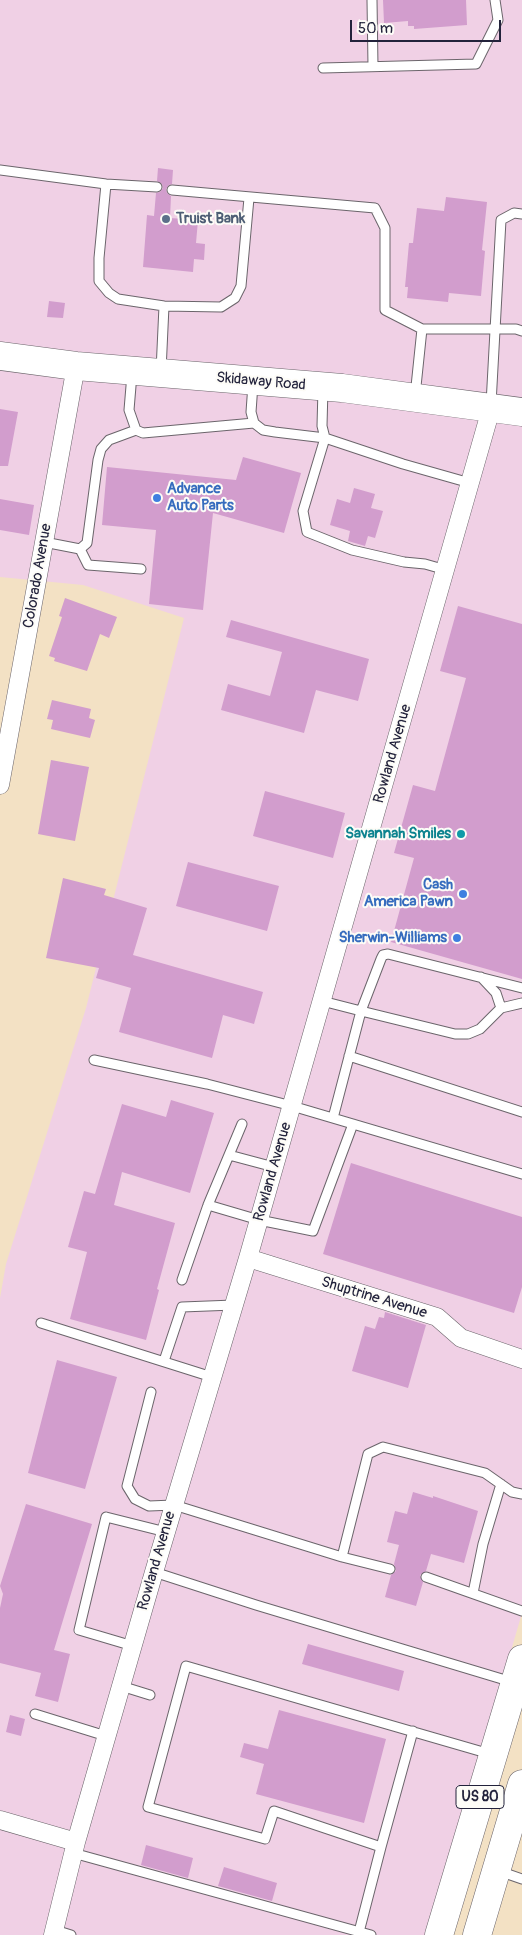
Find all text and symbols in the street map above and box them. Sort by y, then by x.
scale bar [352,10,503,42]
text: 50 m [358,19,393,38]
place label: Truist Bank [176,210,245,228]
marker: Truist Bank [160,213,172,225]
street label: Skidaway Road [215,369,307,395]
place label: Advance Auto Parts [167,480,234,515]
marker: Advance Auto Parts [151,492,163,504]
street label: Colorado Avenue [20,522,56,630]
street label: Rowland Avenue [370,702,416,806]
place label: Savannah Smiles [345,825,451,843]
marker: Savannah Smiles [455,828,467,840]
place label: Cash America Pawn [364,876,453,911]
marker: Cash America Pawn [457,888,469,900]
place label: Sherwin-Williams [339,929,447,947]
marker: Sherwin-Williams [451,932,463,944]
street label: Rowland Avenue [250,1120,296,1224]
street label: Shuptrine Avenue [319,1273,429,1323]
street label: Rowland Avenue [134,1509,180,1613]
road number: US 80 [456,1785,504,1808]

